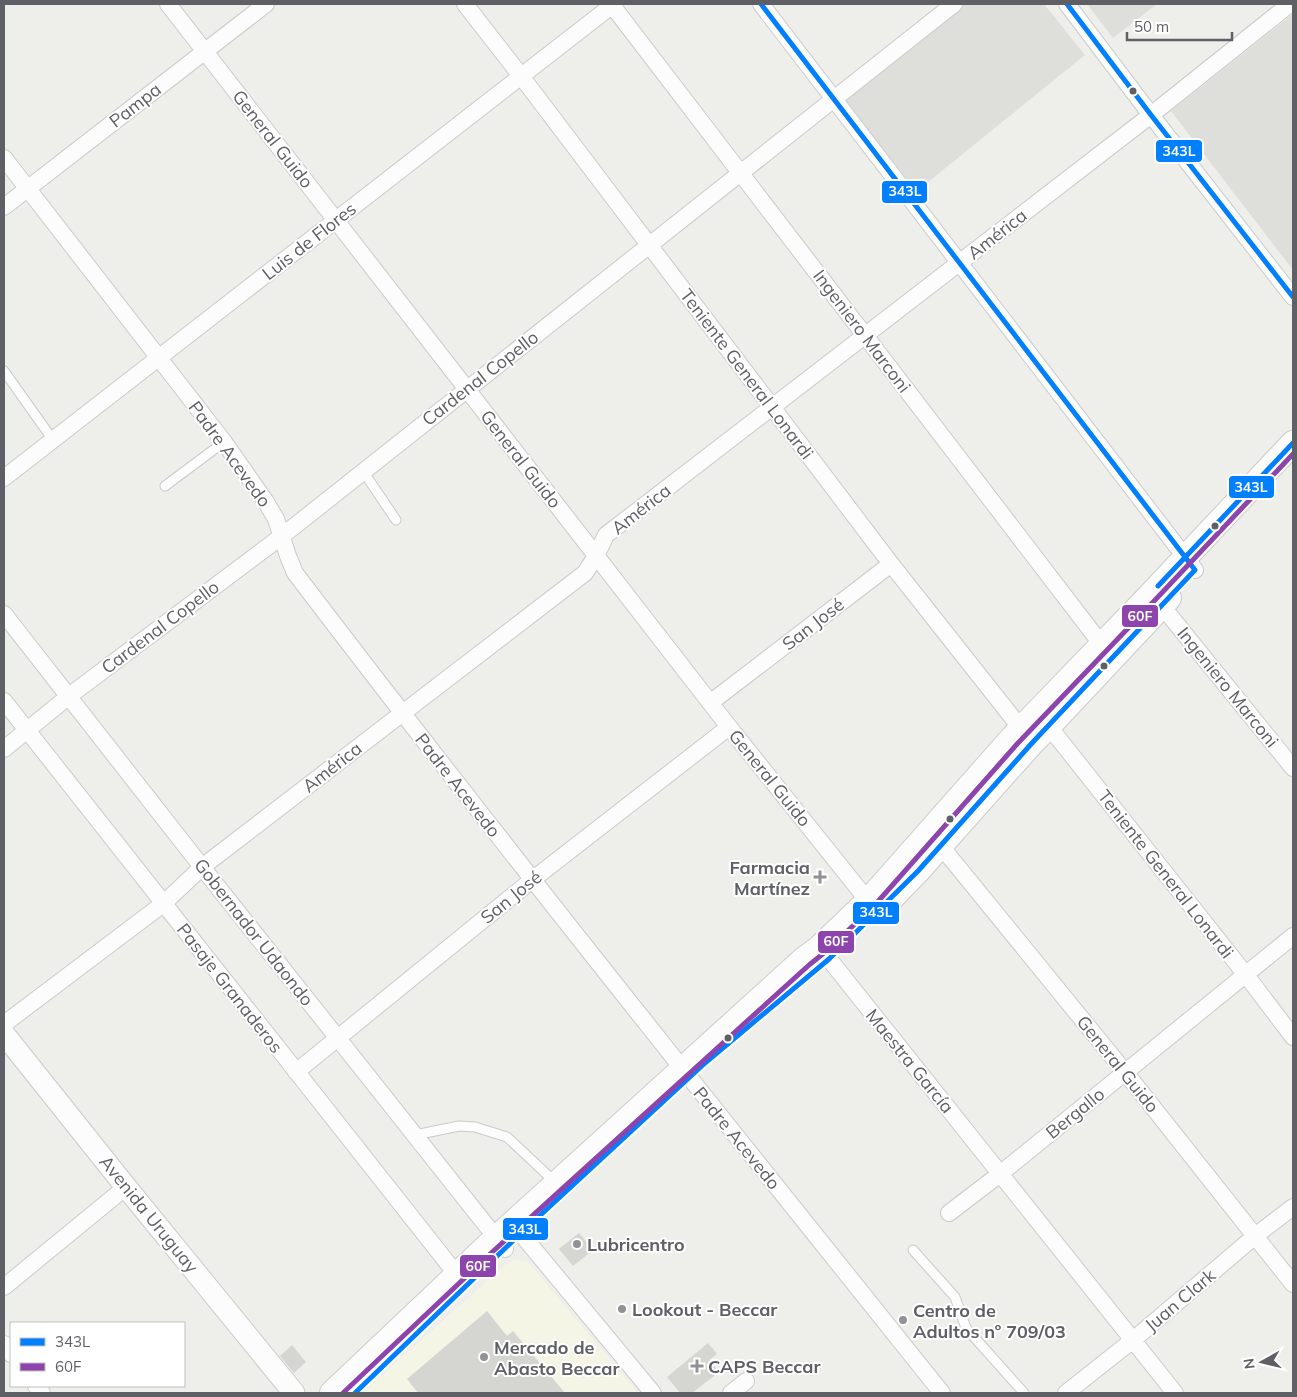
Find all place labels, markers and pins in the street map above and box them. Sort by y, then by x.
unlabelled marker [1128,86,1138,96]
unlabelled marker [1210,521,1220,531]
unlabelled marker [1099,661,1109,671]
unlabelled marker [945,814,955,824]
place label: Farmacia Martínez [730,856,810,900]
marker: Farmacia Martínez [814,871,826,883]
unlabelled marker [723,1033,733,1043]
place label: Lubricentro [587,1233,685,1256]
marker: Lubricentro [571,1238,583,1250]
place label: Lookout - Beccar [632,1298,778,1321]
place label: Centro de Adultos nº 709/03 [913,1299,1066,1343]
marker: Lookout - Beccar [616,1303,628,1315]
marker: Centro de Adultos nº 709/03 [897,1314,909,1326]
place label: Mercado de Abasto Beccar [494,1336,620,1380]
marker: Mercado de Abasto Beccar [478,1351,490,1363]
place label: CAPS Beccar [708,1355,821,1378]
marker: CAPS Beccar [690,1359,704,1373]

